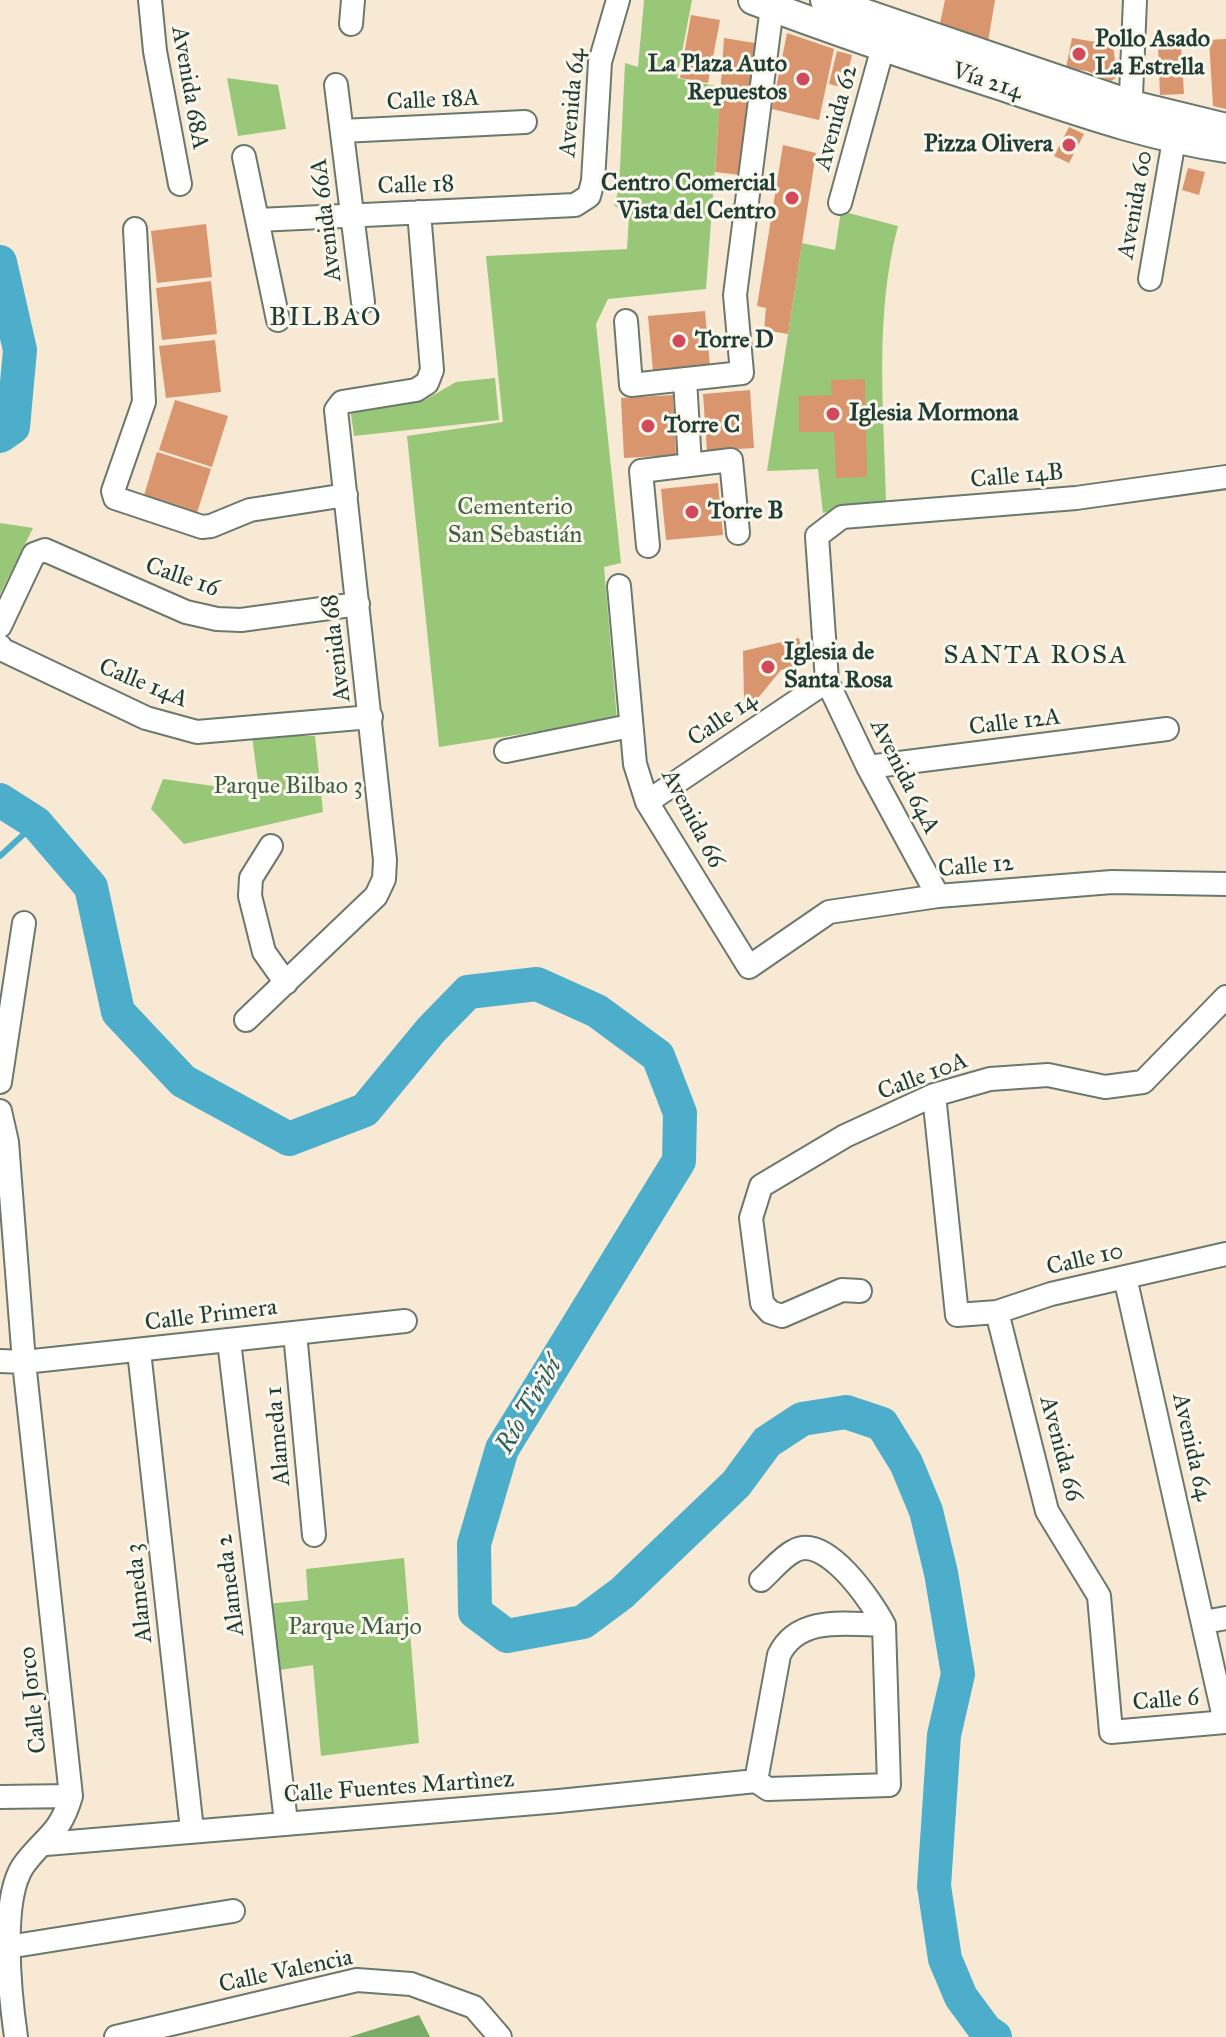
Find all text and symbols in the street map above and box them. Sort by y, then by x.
street label: Avenida 68A [164,24,214,152]
place label: Pollo Asado La Estrella [1095,26,1210,82]
marker: Pollo Asado La Estrella [1070,45,1088,63]
street label: Avenida 64 [554,47,592,159]
place label: La Plaza Auto Repuestos [648,51,787,107]
street label: Vía 214 [948,57,1026,107]
street label: Avenida 62 [809,62,865,174]
marker: La Plaza Auto Repuestos [794,70,812,88]
street label: Calle 18A [386,84,480,118]
place label: Pizza Olivera [924,131,1053,159]
marker: Pizza Olivera [1060,136,1078,154]
street label: Avenida 60 [1112,149,1160,261]
street label: Avenida 66A [305,157,349,283]
street label: Calle 18 [377,170,455,202]
place label: Centro Comercial Vista del Centro [601,170,776,226]
marker: Centro Comercial Vista del Centro [783,189,801,207]
district label: BILBAO [269,303,383,335]
place label: Torre D [695,327,774,355]
marker: Torre D [670,332,688,350]
place label: Iglesia Mormona [849,400,1018,428]
marker: Iglesia Mormona [824,405,842,423]
place label: Torre C [664,412,740,440]
marker: Torre C [639,417,657,435]
street label: Calle 14B [969,459,1065,495]
park label: Cementerio San Sebastián [448,494,582,550]
place label: Torre B [708,498,784,526]
marker: Torre B [683,503,701,521]
street label: Calle 16 [141,552,223,604]
street label: Avenida 68 [316,592,358,704]
place label: Iglesia de Santa Rosa [784,639,892,695]
district label: SANTA ROSA [944,641,1128,673]
street label: Calle 14A [94,653,192,715]
marker: Iglesia de Santa Rosa [759,658,777,676]
street label: Calle 14 [683,686,763,754]
street label: Calle 12A [968,703,1062,743]
street label: Avenida 64A [863,715,945,839]
street label: Avenida 66 [654,765,730,873]
park label: Parque Bilbao 3 [213,773,363,801]
street label: Calle 12 [937,849,1015,885]
street label: Calle 10A [874,1047,972,1107]
street label: Calle 10 [1044,1237,1126,1283]
street label: Calle Primera [143,1294,279,1338]
water label: Río Tiribí [490,1353,570,1459]
street label: Alameda 1 [260,1385,298,1487]
street label: Avenida 64 [1165,1391,1217,1503]
street label: Avenida 66 [1032,1393,1088,1505]
street label: Alameda 2 [210,1533,252,1637]
street label: Alameda 3 [120,1542,160,1644]
park label: Parque Marjo [288,1614,422,1642]
street label: Calle Jorco [14,1645,54,1755]
street label: Calle 6 [1131,1684,1201,1718]
street label: Calle Fuentes Martìnez [283,1766,515,1810]
street label: Calle Valencia [217,1944,355,2000]

